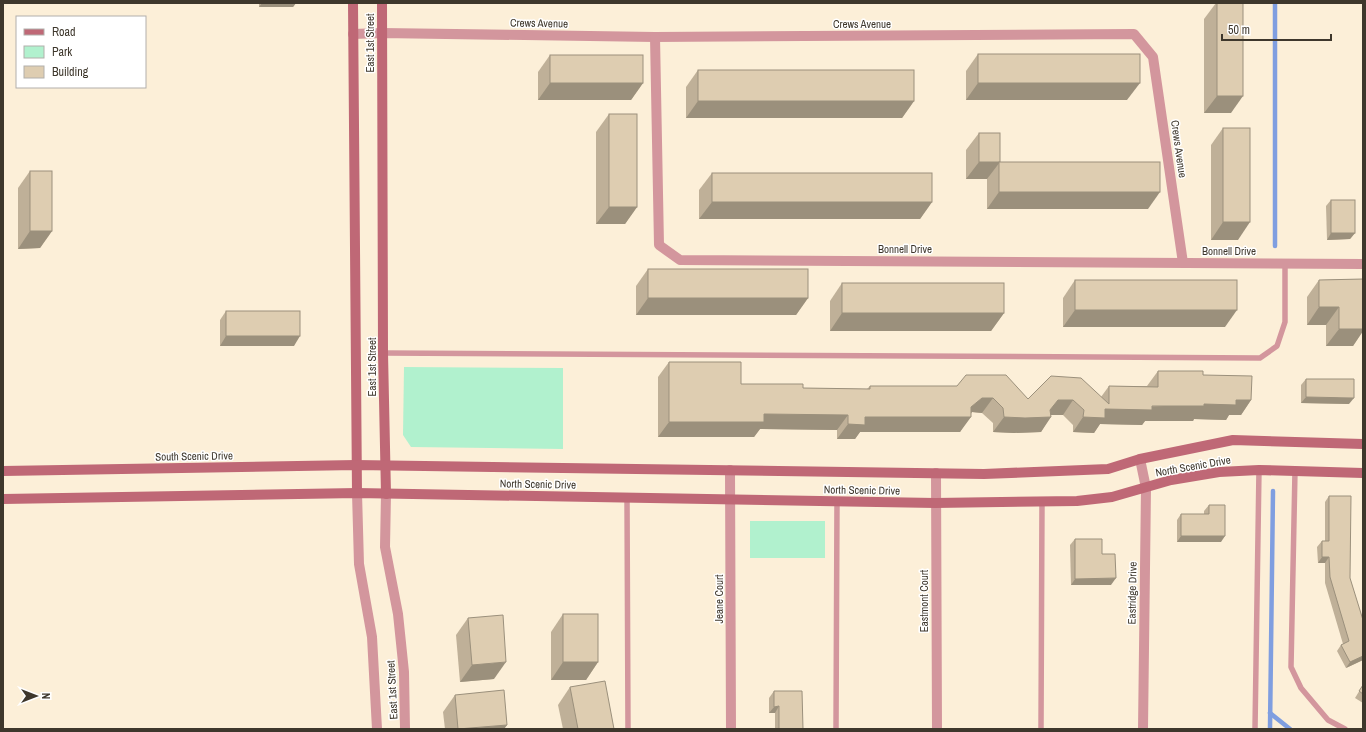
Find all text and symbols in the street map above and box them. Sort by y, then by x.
street label: East 1st Street [363,13,377,73]
street label: Crews Avenue [510,15,568,31]
legend [16,16,146,88]
scale bar [1222,16,1331,42]
street label: Crews Avenue [833,17,891,31]
text: 50 m [1228,22,1250,38]
text: Road [52,24,76,40]
text: Park [52,44,72,60]
text: Building [52,64,89,80]
street label: Crews Avenue [1168,119,1190,179]
street label: Bonnell Drive [878,242,932,256]
street label: Bonnell Drive [1202,244,1256,258]
street label: East 1st Street [365,337,379,397]
street label: South Scenic Drive [155,448,233,464]
street label: North Scenic Drive [1154,452,1232,480]
street label: North Scenic Drive [500,476,576,492]
street label: North Scenic Drive [824,482,900,498]
street label: Eastridge Drive [1124,562,1140,624]
street label: Eastmont Court [917,569,931,632]
street label: Jeane Court [712,574,726,624]
street label: East 1st Street [383,660,401,720]
north arrow [16,676,56,716]
text: N [39,693,53,699]

